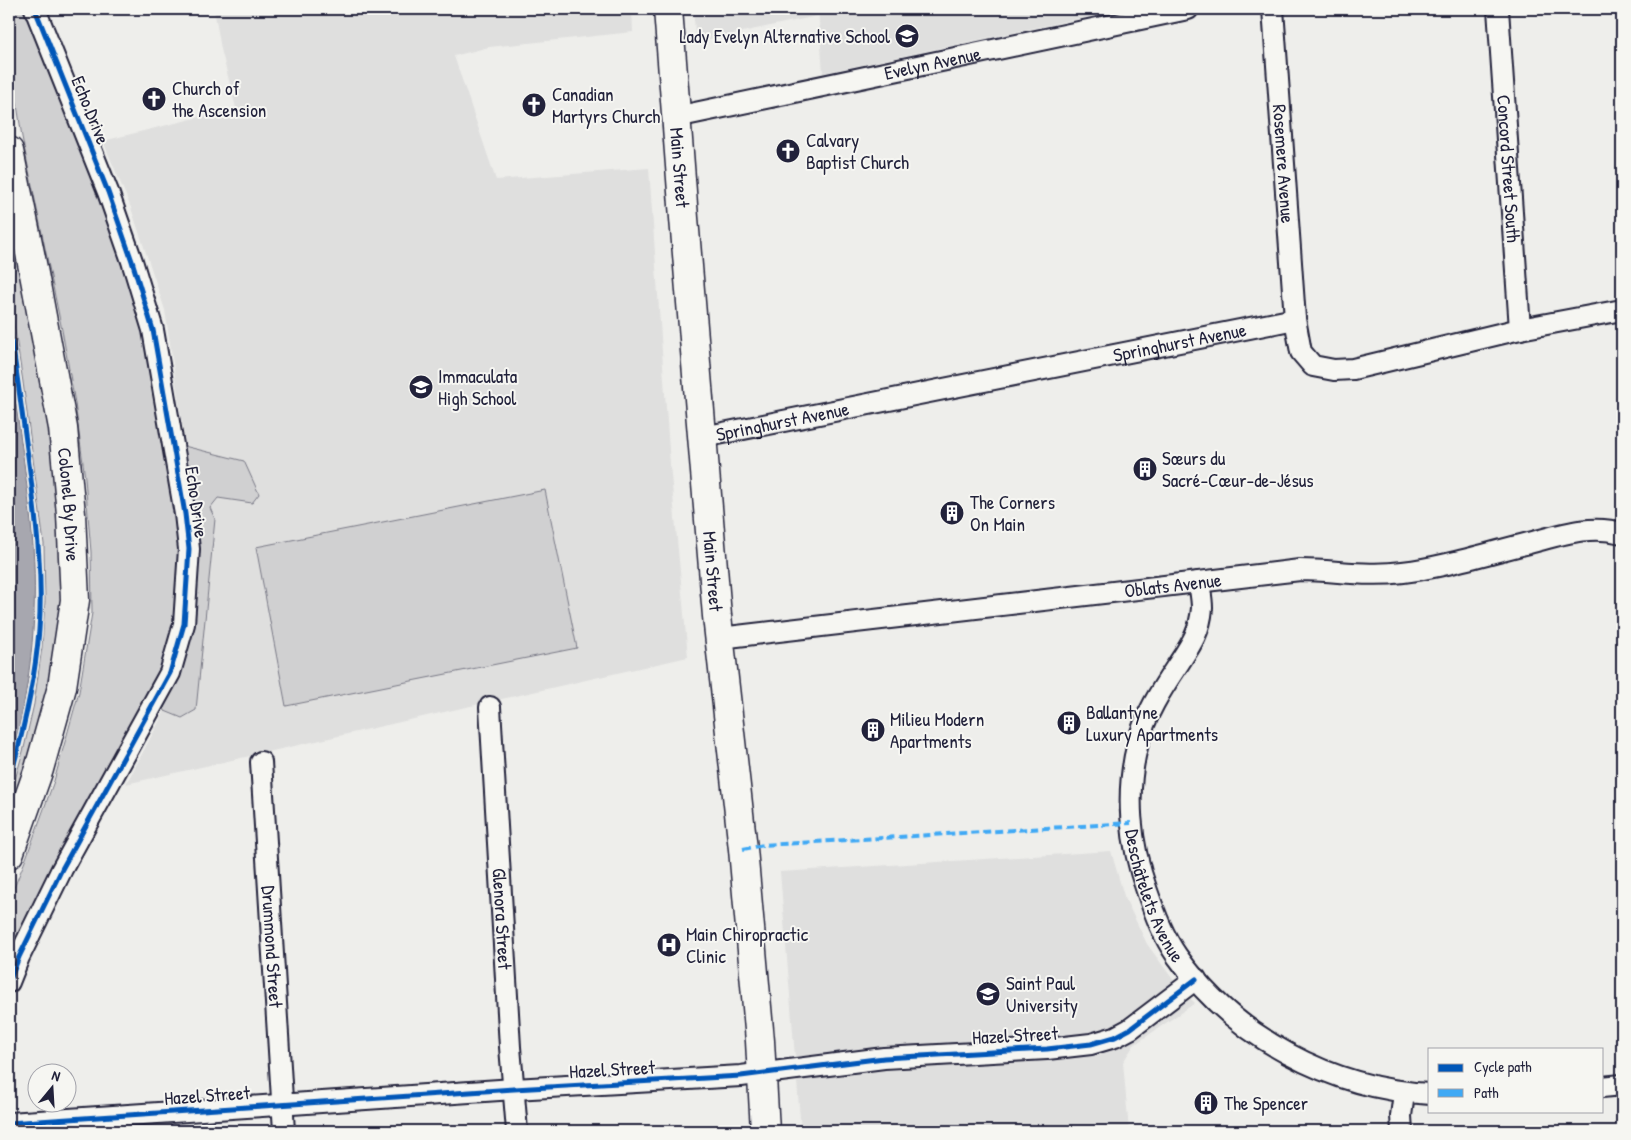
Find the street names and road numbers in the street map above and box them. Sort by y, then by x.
street label: Evelyn Avenue [882,40,983,86]
street label: Echo Drive [66,72,117,148]
street label: Concord Street South [1491,94,1527,243]
street label: Rosemere Avenue [1267,103,1301,224]
street label: Main Street [664,127,696,209]
street label: Springhurst Avenue [1111,316,1249,368]
street label: Springhurst Avenue [714,395,852,447]
street label: Colonel By Drive [52,446,86,563]
street label: Echo Drive [179,465,215,540]
street label: Main Street [697,530,730,613]
street label: Oblats Avenue [1123,566,1223,603]
street label: Deschâtelets Avenue [1119,828,1191,968]
street label: Glenora Street [486,867,518,970]
street label: Drummond Street [256,885,289,1009]
street label: Hazel Street [972,1020,1059,1050]
street label: Hazel Street [569,1054,656,1084]
street label: Hazel Street [163,1079,251,1111]

